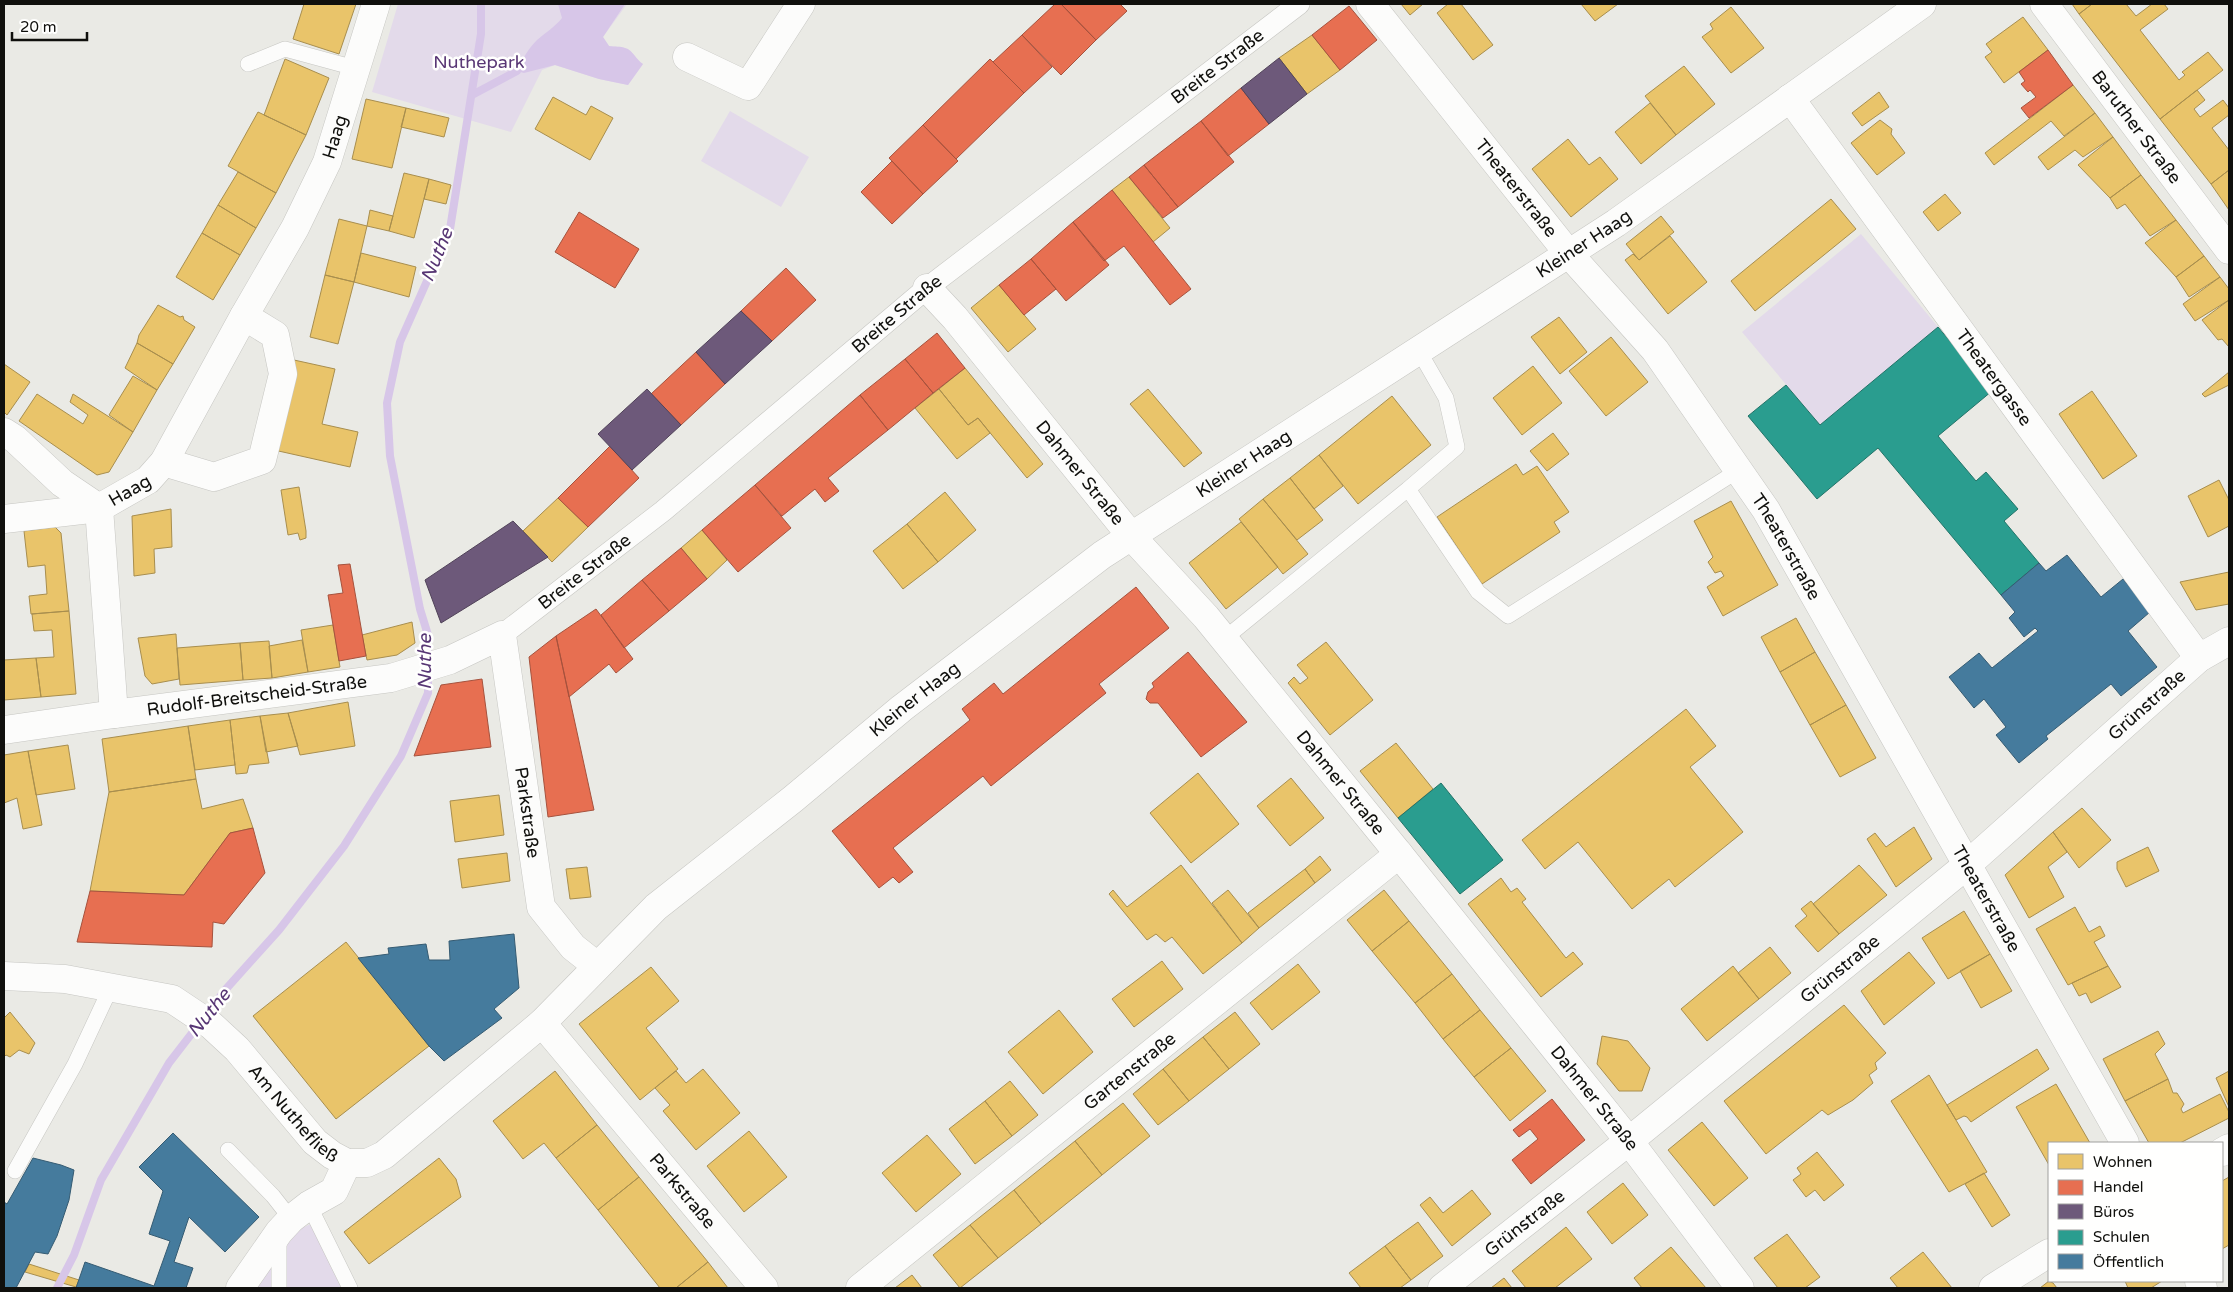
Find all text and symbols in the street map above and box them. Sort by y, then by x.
scale bar [12,10,88,42]
text: 20 m [20,18,57,36]
street label: Breite Straße [1166,24,1268,109]
park label: Nuthepark [433,51,525,73]
street label: Baruther Straße [2087,66,2186,188]
street label: Haag [318,112,352,162]
street label: Theaterstraße [1470,134,1562,242]
street label: Kleiner Haag [1532,205,1636,283]
water label: Nuthe [416,224,458,285]
street label: Breite Straße [847,270,946,358]
street label: Theatergasse [1951,325,2037,430]
street label: Dahmer Straße [1031,416,1129,530]
street label: Kleiner Haag [1192,425,1295,502]
street label: Haag [105,470,155,511]
street label: Theaterstraße [1747,489,1826,604]
street label: Breite Straße [534,529,635,614]
water label: Nuthe [414,633,436,690]
street label: Kleiner Haag [865,657,964,742]
street label: Grünstraße [2103,664,2190,745]
street label: Rudolf-Breitscheid-Straße [145,670,368,721]
street label: Dahmer Straße [1292,726,1390,839]
street label: Parkstraße [510,765,545,860]
street label: Theaterstraße [1947,841,2025,956]
street label: Grünstraße [1796,930,1884,1008]
water label: Nuthe [183,983,236,1042]
street label: Gartenstraße [1079,1027,1180,1115]
street label: Dahmer Straße [1546,1041,1643,1155]
street label: Am Nuthefließ [244,1060,342,1167]
legend [2048,1142,2223,1282]
street label: Parkstraße [645,1149,721,1233]
text: Wohnen [2093,1153,2153,1171]
text: Handel [2093,1178,2144,1196]
street label: Grünstraße [1480,1185,1569,1261]
text: Büros [2093,1203,2134,1221]
text: Schulen [2093,1228,2150,1246]
text: Öffentlich [2093,1253,2164,1271]

